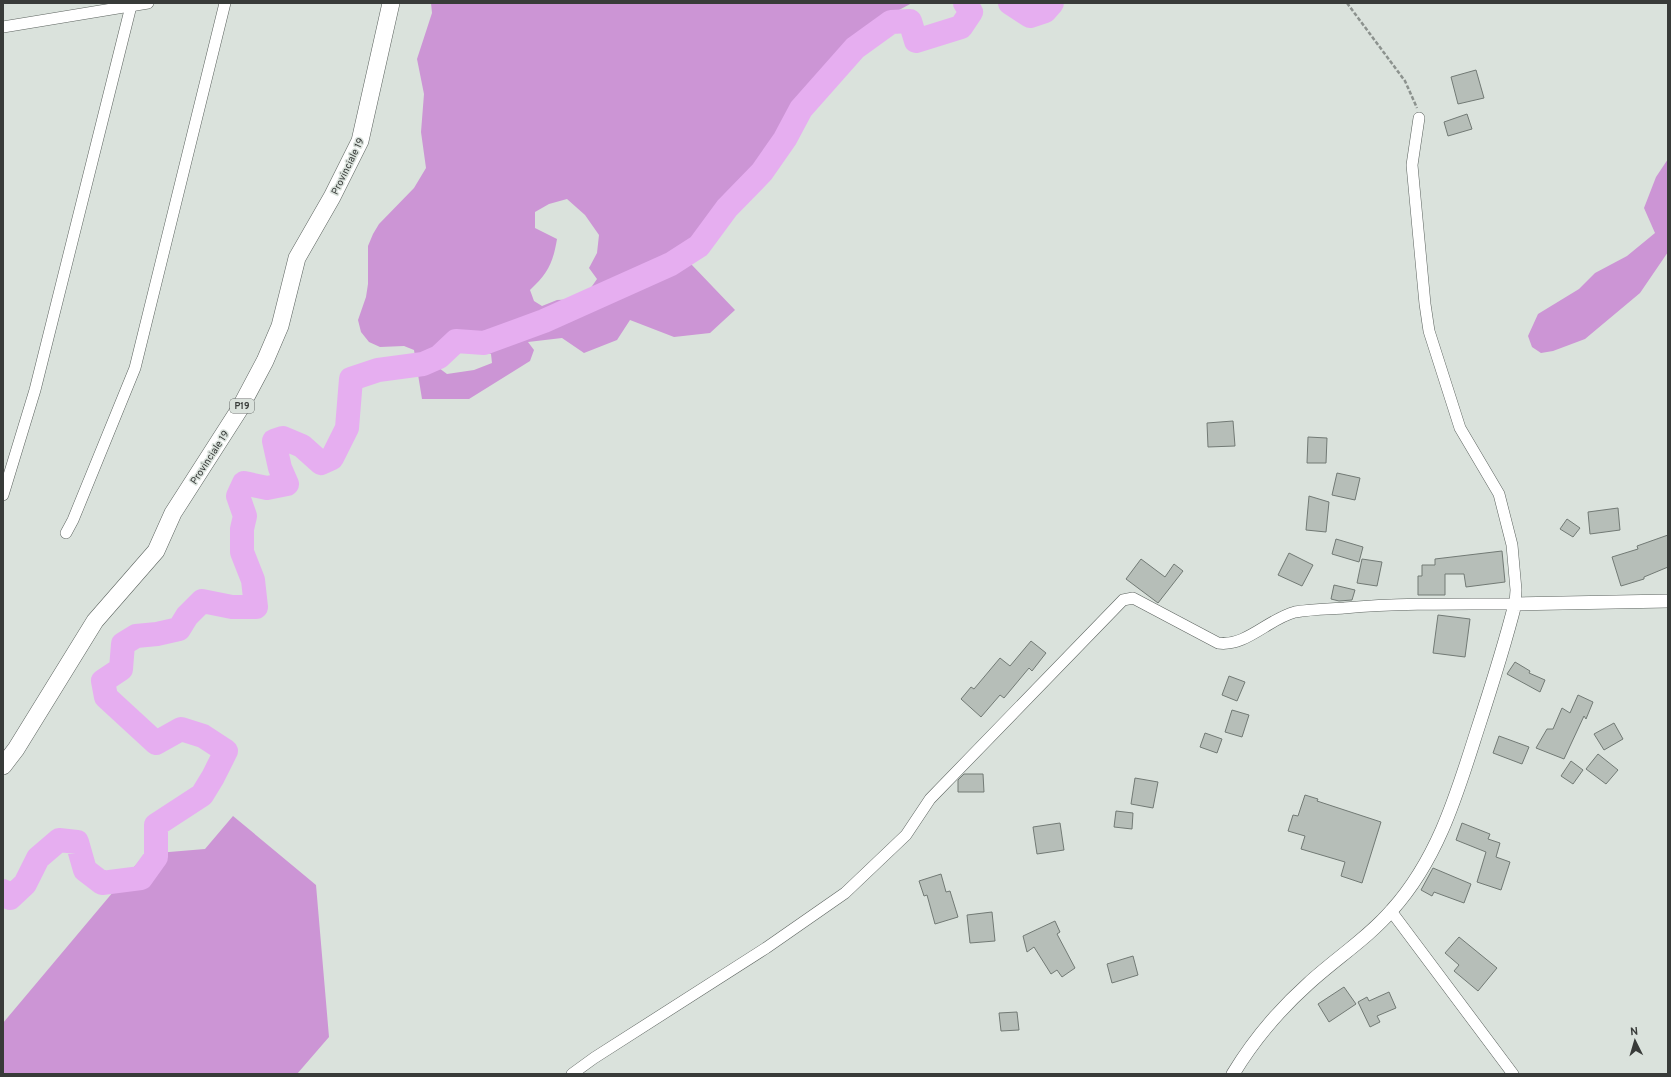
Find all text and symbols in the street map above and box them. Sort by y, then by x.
street label: Provinciale 19 [329,136,368,197]
road number: P19 [230,399,254,413]
street label: Provinciale 19 [188,428,233,487]
north arrow [1615,1021,1655,1061]
text: N [1630,1025,1639,1039]

